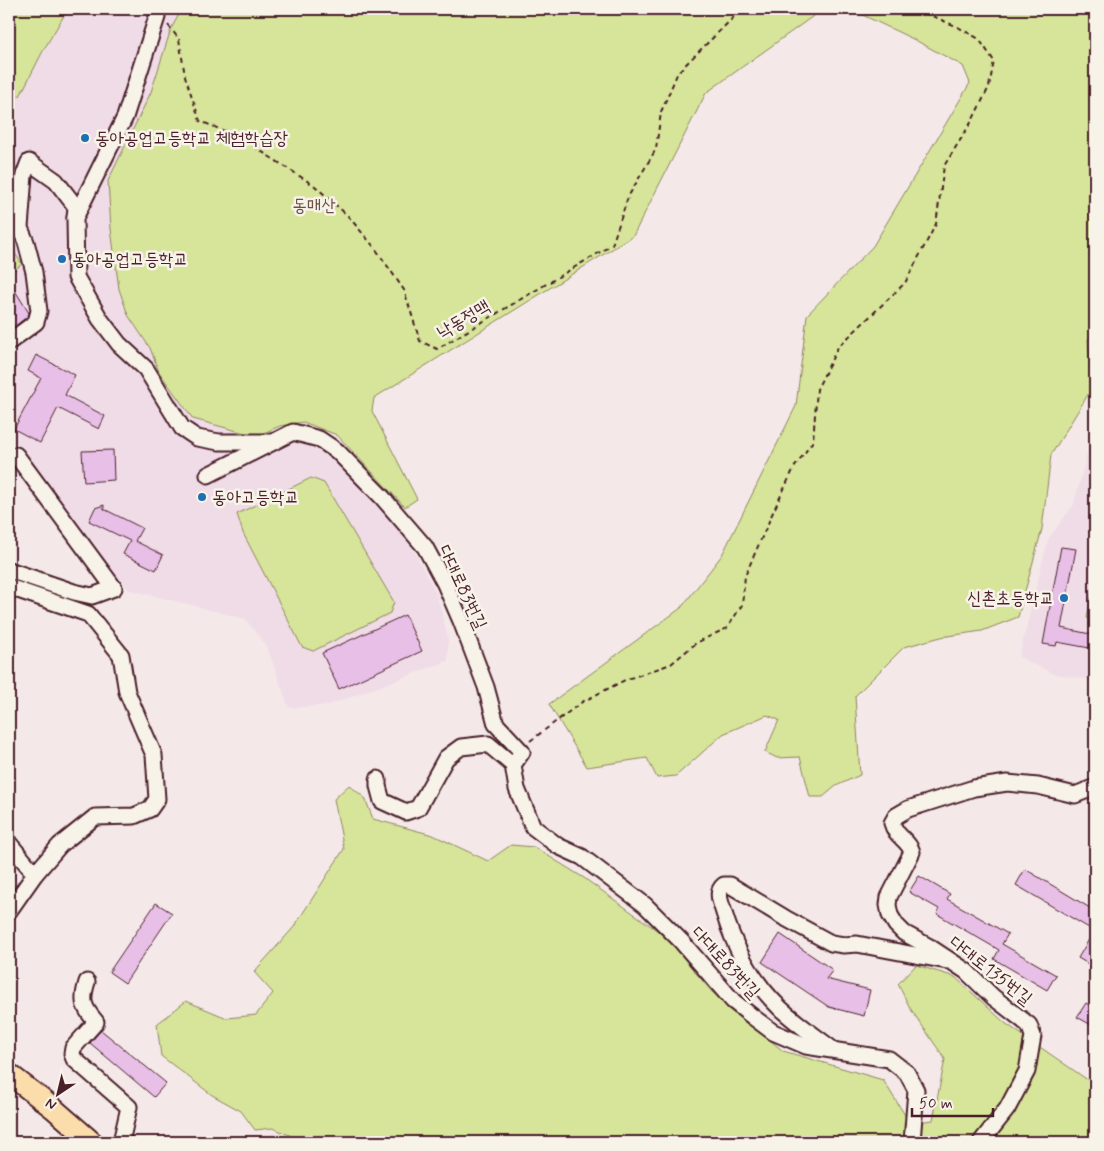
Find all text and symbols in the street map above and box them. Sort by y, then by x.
place label: 동아공업고등학교 체험학습장 [95,127,288,151]
marker: 동아공업고등학교 체험학습장 [79,132,91,144]
park label: 동매산 [292,194,336,218]
place label: 동아공업고등학교 [72,248,188,272]
marker: 동아공업고등학교 [56,253,68,265]
street label: 낙동정맥 [433,295,495,345]
place label: 동아고등학교 [212,486,299,510]
marker: 동아고등학교 [196,491,208,503]
street label: 다대로83번길 [432,541,492,634]
place label: 신촌초등학교 [967,587,1054,611]
marker: 신촌초등학교 [1058,592,1070,604]
street label: 다대로83번길 [686,921,765,1004]
street label: 다대로135번길 [944,931,1037,1011]
north arrow [32,1068,82,1118]
scale bar [912,1086,993,1118]
text: N [42,1094,60,1114]
text: 50 m [919,1094,953,1114]

